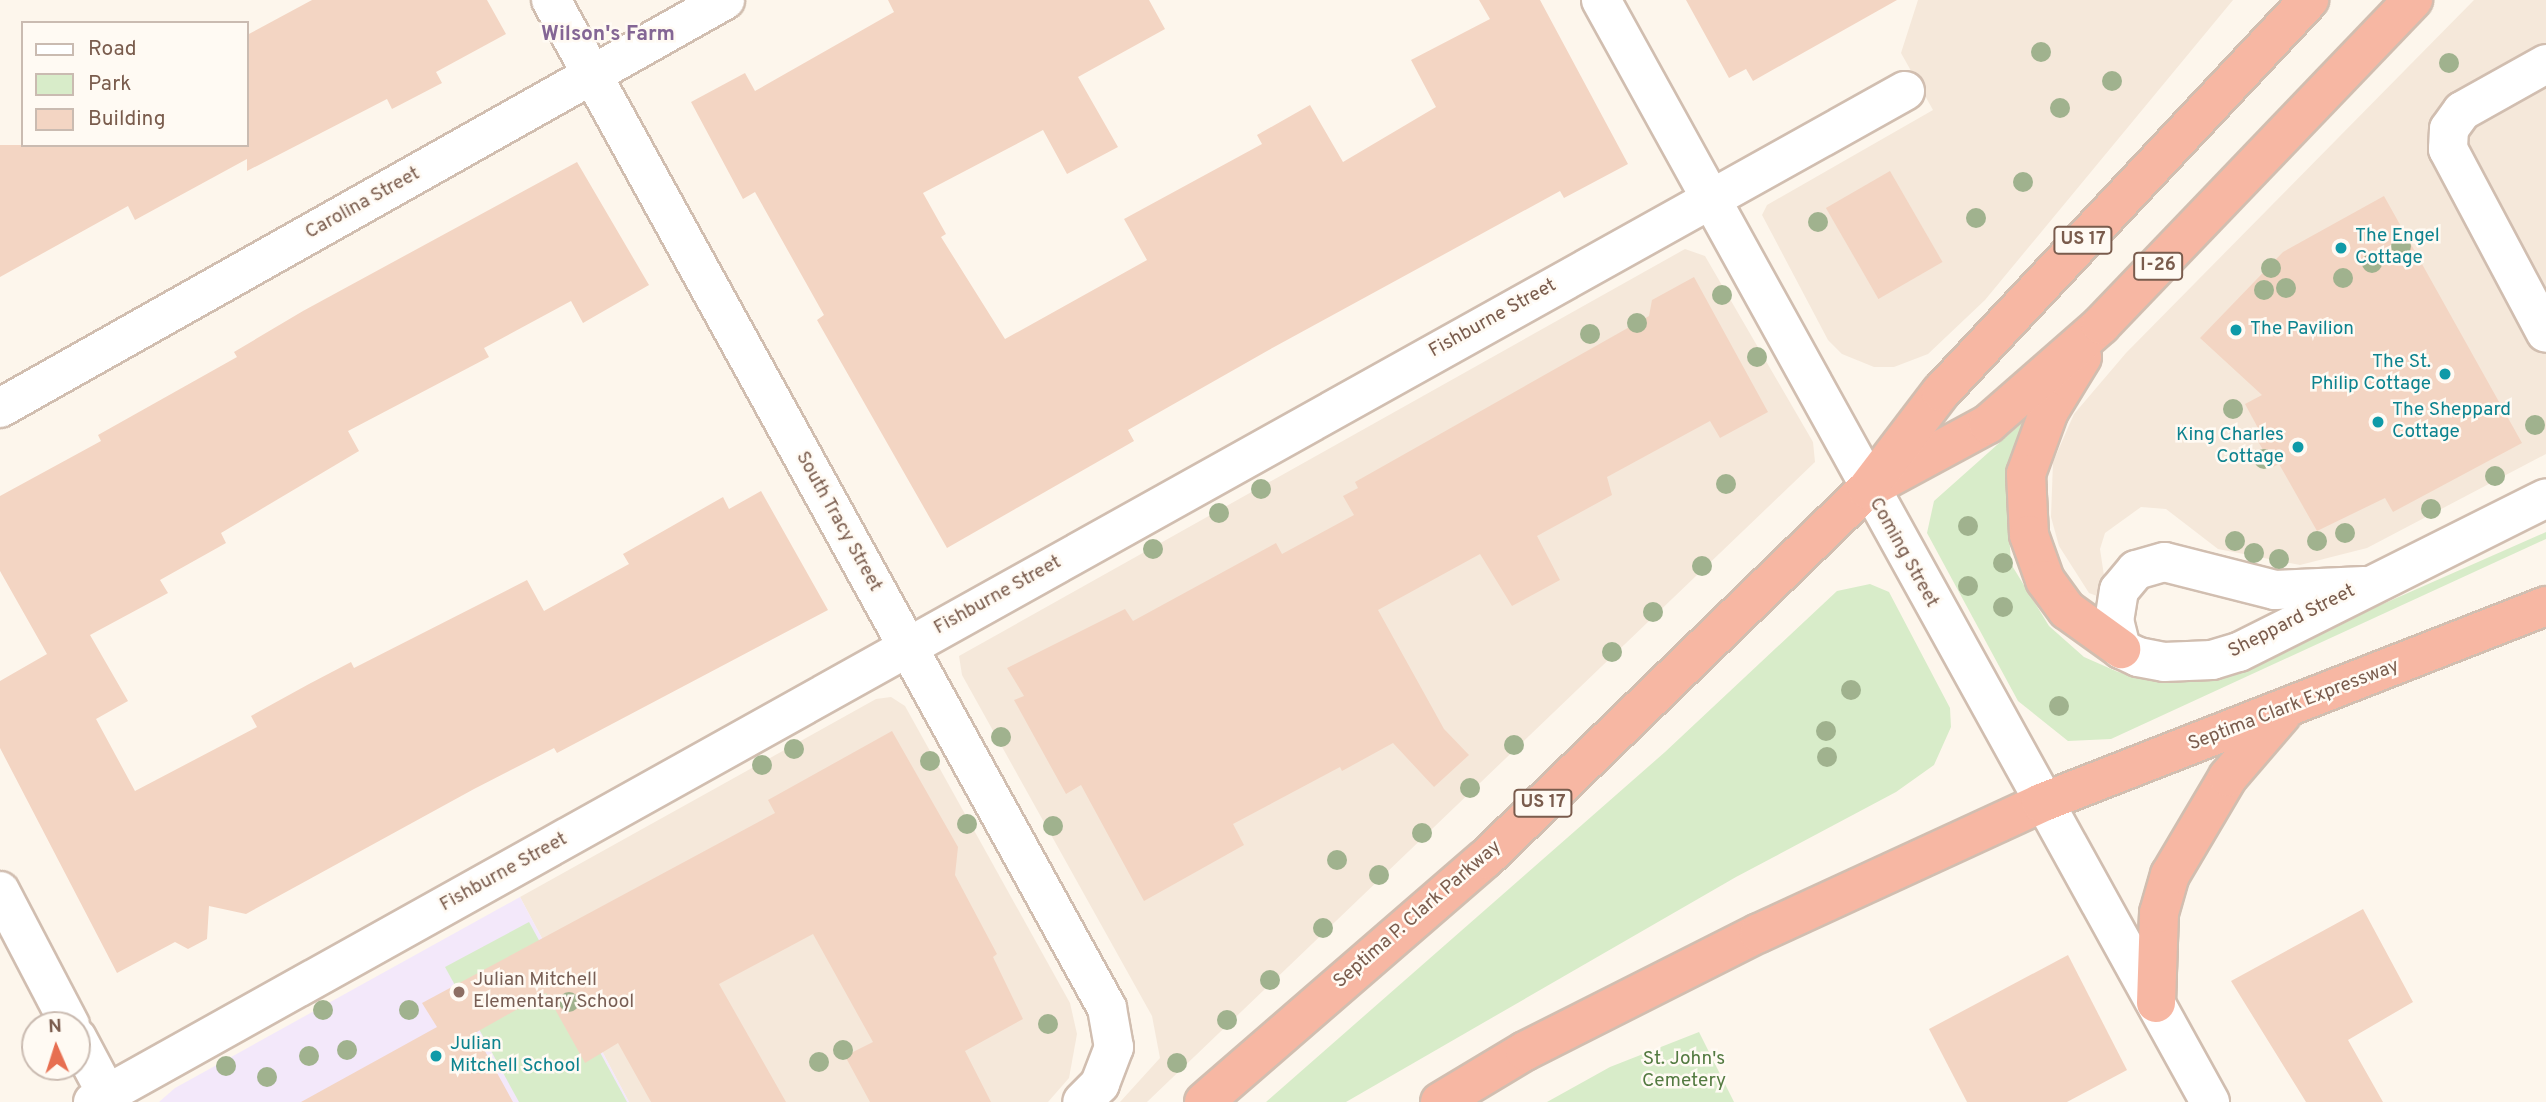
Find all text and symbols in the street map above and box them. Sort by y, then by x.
legend [21,21,248,147]
district label: Wilson's Farm [541,22,675,48]
text: Road [88,36,137,63]
text: Park [88,71,131,98]
text: Building [88,106,166,133]
street label: Carolina Street [302,163,424,245]
road number: US 17 [2053,226,2113,254]
place label: The Engel Cottage [2355,226,2440,270]
marker: The Engel Cottage [2333,240,2349,256]
road number: I-26 [2132,252,2184,280]
street label: Fishburne Street [1425,275,1561,363]
place label: The Pavilion [2250,319,2354,341]
marker: The Pavilion [2228,322,2244,338]
place label: The St. Philip Cottage [2311,352,2431,396]
marker: The St. Philip Cottage [2437,366,2453,382]
place label: The Sheppard Cottage [2392,400,2511,444]
marker: The Sheppard Cottage [2370,414,2386,430]
place label: King Charles Cottage [2176,425,2284,469]
marker: King Charles Cottage [2290,439,2306,455]
street label: South Tracy Street [790,448,886,596]
street label: Coming Street [1863,494,1943,612]
street label: Fishburne Street [930,552,1066,640]
street label: Sheppard Street [2225,580,2359,664]
street label: Septima Clark Expressway [2186,655,2402,757]
road number: US 17 [1513,788,1573,818]
street label: Fishburne Street [436,829,572,917]
street label: Septima P. Clark Parkway [1330,836,1506,994]
place label: Julian Mitchell Elementary School [473,970,634,1014]
marker: Julian Mitchell Elementary School [451,984,467,1000]
north arrow [21,1011,91,1081]
text: N [48,1015,62,1039]
place label: Julian Mitchell School [450,1034,580,1078]
marker: Julian Mitchell School [428,1048,444,1064]
park label: St. John's Cemetery [1642,1049,1726,1093]

